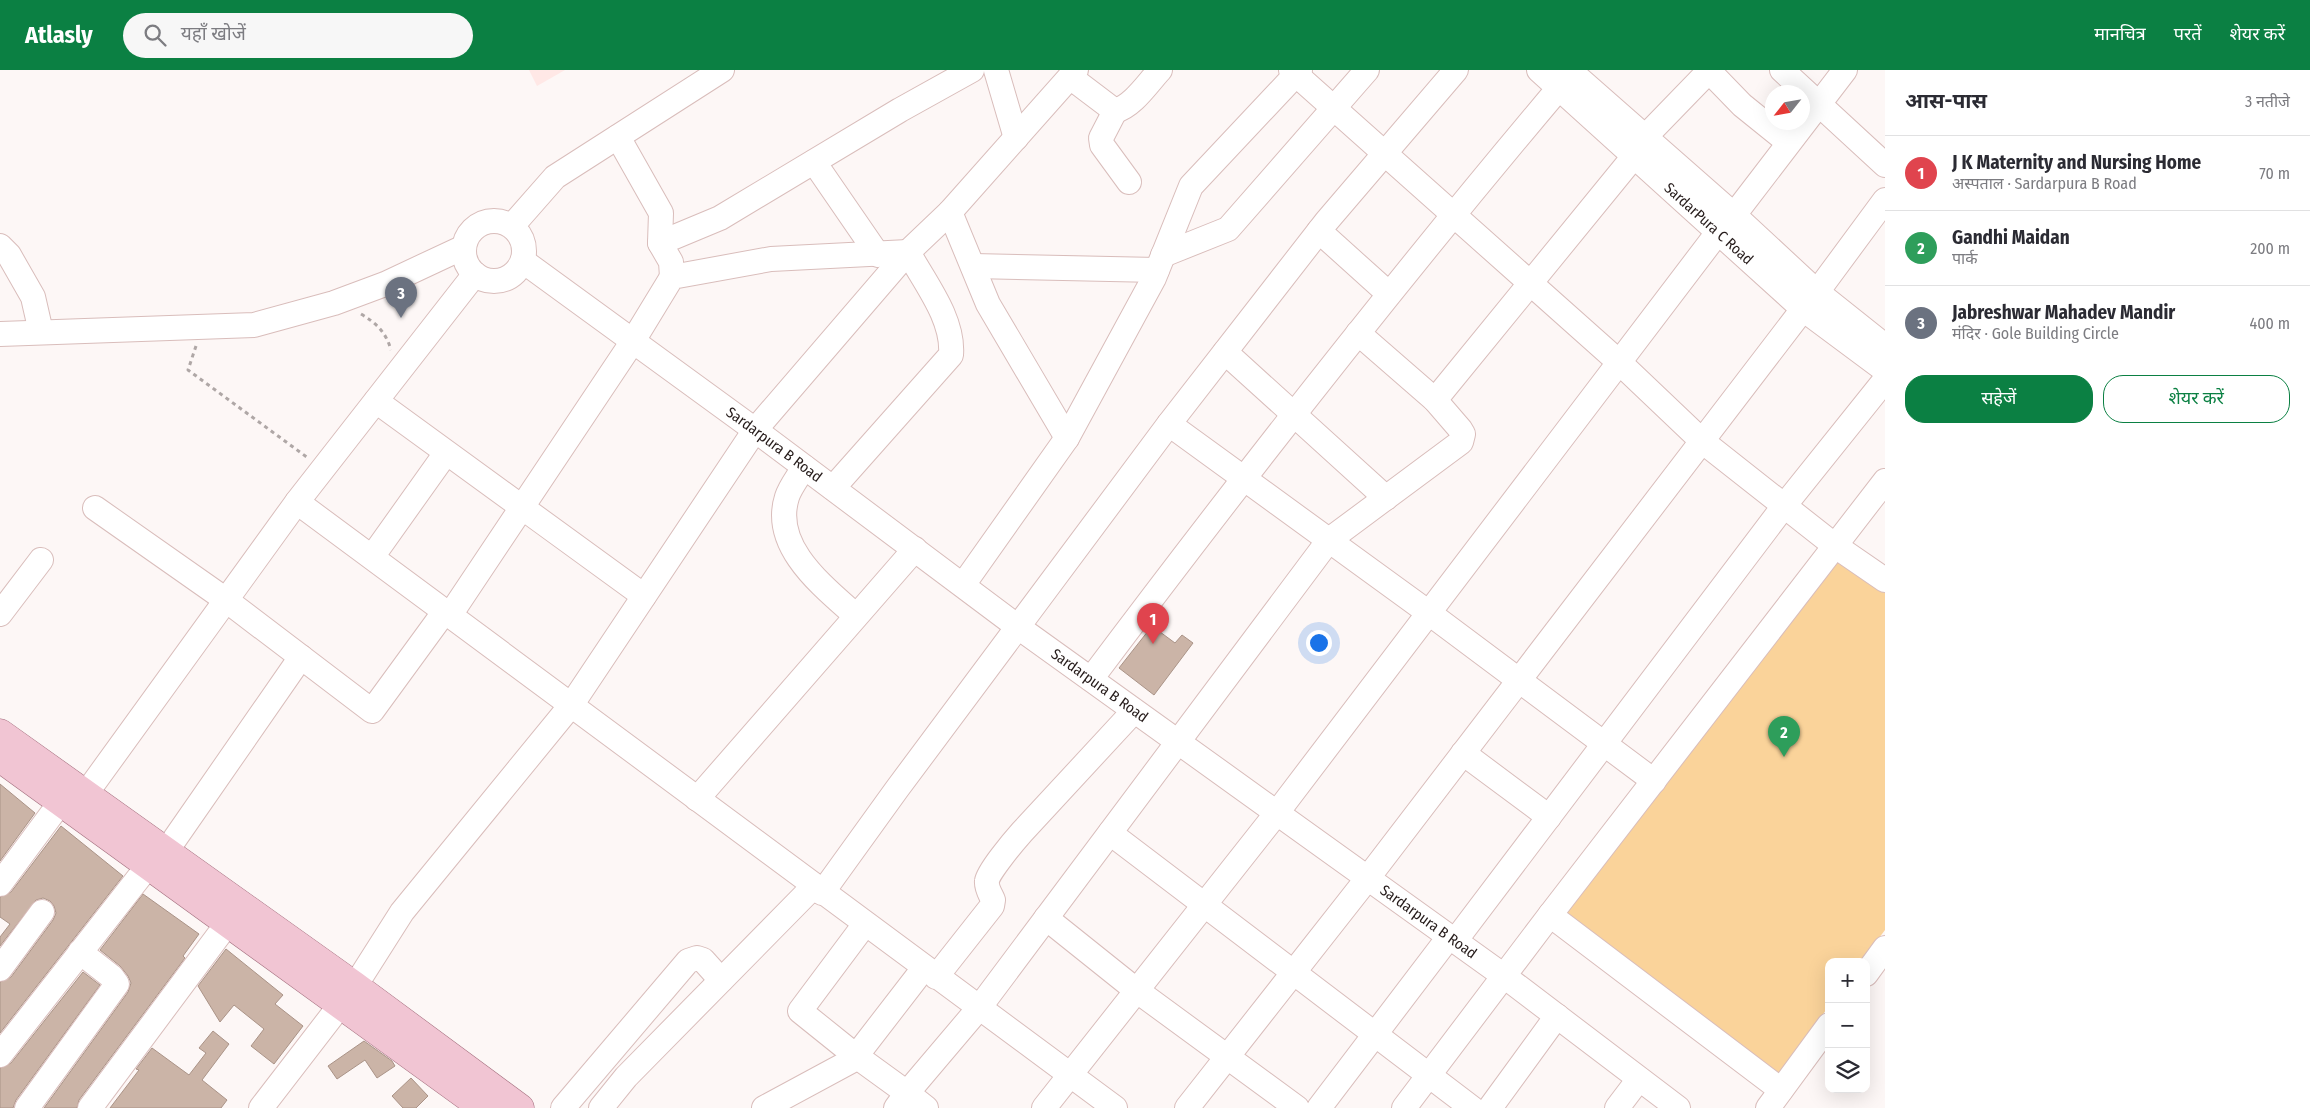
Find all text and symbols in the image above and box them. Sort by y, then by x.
search box [123,13,473,58]
text: Atlasly [25,21,93,49]
icon: search [141,21,169,49]
text: यहाँ खोजें [181,22,246,45]
text: मानचित्र [2094,23,2146,45]
text: परतें [2174,23,2202,45]
text: शेयर करें [2230,23,2285,45]
north arrow [1765,85,1810,130]
text: आस-पास [1905,88,1987,114]
text: 3 नतीजे [2245,92,2290,111]
text: J K Maternity and Nursing Home [1952,151,2201,174]
text: 1 [1918,164,1924,183]
text: 70 m [2259,164,2290,183]
text: अस्पताल · Sardarpura B Road [1952,174,2137,193]
street label: SardarPura C Road [1661,179,1757,268]
text: Gandhi Maidan [1952,226,2070,249]
text: 2 [1917,239,1925,258]
text: 200 m [2250,239,2290,258]
text: पार्क [1952,249,1978,268]
pin: 3 [385,277,417,318]
text: Jabreshwar Mahadev Mandir [1952,301,2175,324]
text: 3 [1917,314,1925,333]
text: 400 m [2250,314,2290,333]
text: मंदिर · Gole Building Circle [1952,324,2119,343]
button: सहेजें [1905,375,2093,423]
button: शेयर करें [2103,375,2290,423]
street label: Sardarpura B Road [723,403,825,486]
pin: 1 [1137,603,1169,644]
your location [1306,630,1332,656]
street label: Sardarpura B Road [1048,645,1151,726]
pin: 2 [1768,716,1800,757]
street label: Sardarpura B Road [1377,881,1480,963]
map controls [1825,958,1870,1093]
button: + [1825,958,1870,1003]
button: − [1825,1003,1870,1048]
button: layers [1825,1048,1870,1093]

